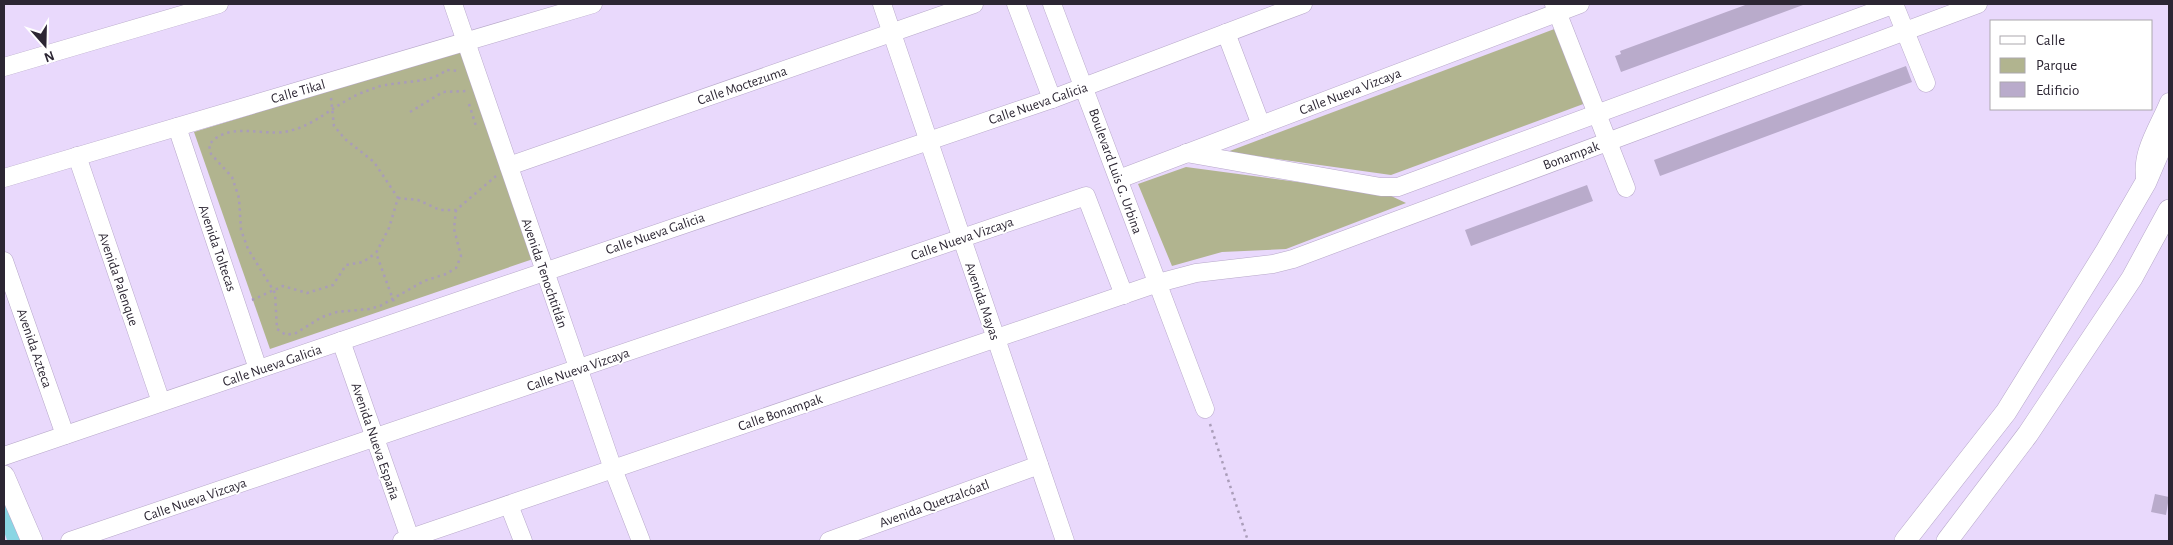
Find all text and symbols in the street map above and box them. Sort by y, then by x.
north arrow [20,20,70,70]
legend [1990,20,2153,110]
text: Calle [2036,33,2065,48]
text: N [42,48,56,65]
text: Parque [2036,58,2077,73]
street label: Calle Moctezuma [696,64,789,108]
street label: Calle Nueva Vizcaya [1298,66,1404,118]
street label: Calle Tikal [270,78,327,106]
street label: Calle Nueva Galicia [987,80,1090,127]
text: Edificio [2036,83,2079,98]
street label: Boulevard Luis G. Urbina [1086,107,1144,236]
street label: Bonampak [1541,139,1602,173]
street label: Avenida Toltecas [196,203,238,293]
street label: Calle Nueva Galicia [604,210,707,257]
street label: Calle Nueva Vizcaya [909,215,1016,263]
street label: Avenida Tenochtitlán [519,217,569,330]
street label: Avenida Palenque [96,231,141,328]
street label: Avenida Mayas [962,261,1002,342]
street label: Avenida Azteca [14,307,54,390]
street label: Calle Nueva Galicia [221,342,324,389]
street label: Calle Nueva Vizcaya [525,346,632,394]
street label: Avenida Nueva España [348,381,402,502]
street label: Calle Bonampak [736,392,825,434]
street label: Calle Nueva Vizcaya [142,476,249,524]
street label: Avenida Quetzalcóatl [877,478,991,530]

